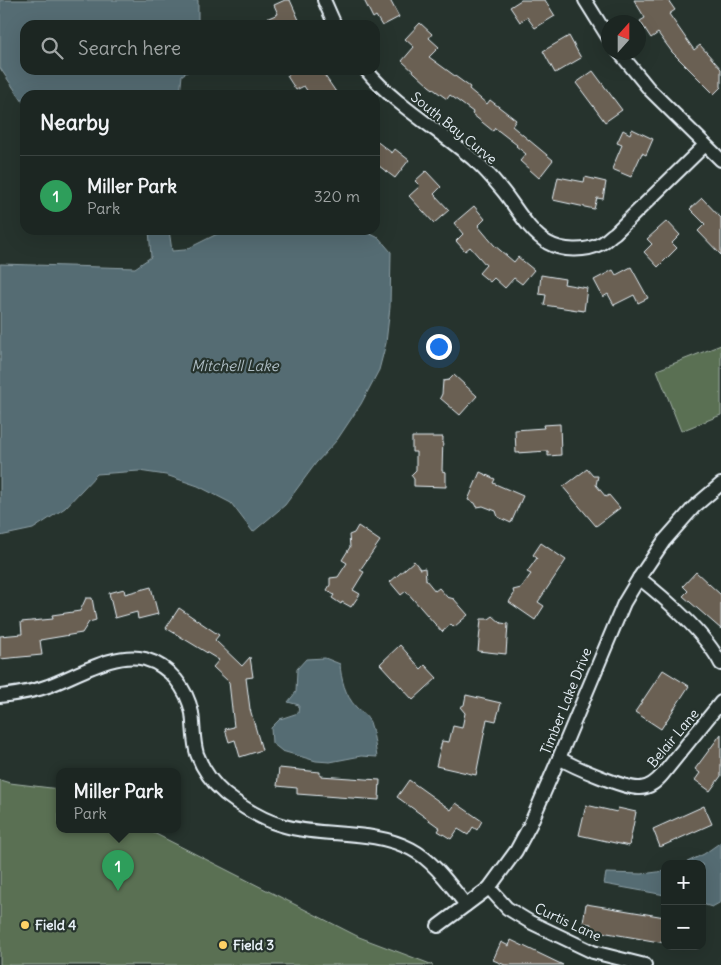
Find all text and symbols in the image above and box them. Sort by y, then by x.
north arrow [601,15,646,60]
search box [20,20,380,75]
icon: search [38,34,66,62]
text: Search here [78,36,181,60]
street label: South Bay Curve [407,88,501,168]
text: Nearby [40,109,110,136]
text: Miller Park [87,174,177,198]
text: 1 [53,186,59,206]
text: 320 m [314,186,360,206]
text: Park [87,198,120,218]
your location [426,334,452,360]
water label: Mitchell Lake [191,356,280,375]
street label: Timber Lake Drive [536,645,596,757]
street label: Belair Lane [643,705,703,771]
popup [56,768,181,833]
text: Miller Park [74,779,163,803]
text: Park [74,803,107,823]
pin: 1 [102,850,134,891]
map controls [661,860,706,950]
button: + [661,860,706,905]
street label: Curtis Lane [532,899,604,945]
button: − [661,905,706,950]
place label: Field 4 [35,916,76,934]
marker: Field 4 [19,919,31,931]
place label: Field 3 [233,936,274,954]
marker: Field 3 [217,939,229,951]

